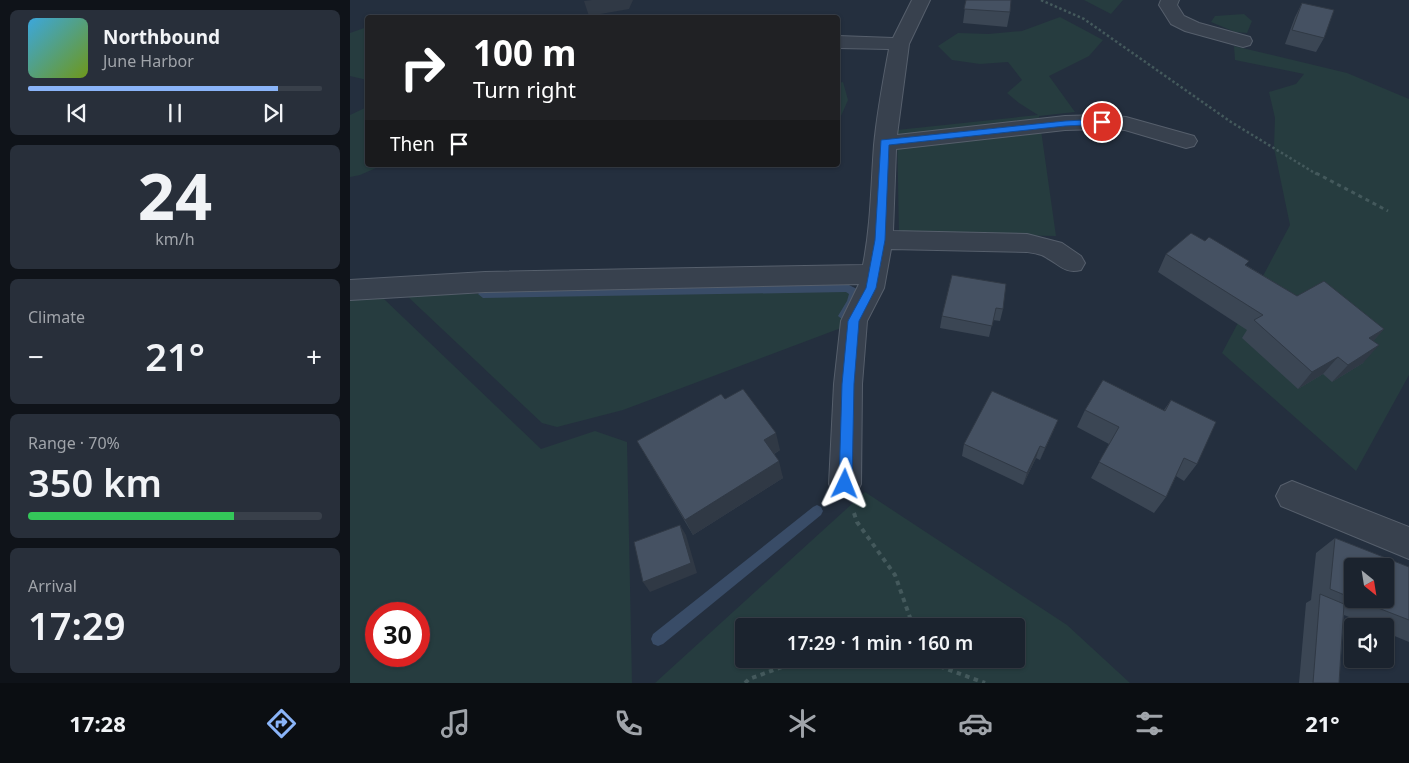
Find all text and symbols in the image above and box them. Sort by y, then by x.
text: Northbound [103,24,220,50]
text: 100 m [473,29,576,76]
icon: right [390,35,455,100]
text: June Harbor [103,50,194,72]
text: Turn right [473,74,576,104]
icon: previous [63,99,91,127]
icon: pause [161,99,189,127]
icon: next [259,99,287,127]
pin [1081,101,1123,143]
icon: arrive [1088,108,1116,136]
icon: arrive [445,130,473,158]
text: Then [390,131,435,157]
text: 24 [138,151,212,239]
text: km/h [155,228,195,250]
text: Climate [28,306,85,328]
text: 21° [145,330,205,382]
text: − [28,337,44,375]
text: + [306,337,322,375]
text: Range · 70% [28,432,120,454]
text: 350 km [28,456,162,508]
position arrow [818,457,870,509]
north arrow [1344,558,1394,608]
map controls [1344,558,1394,668]
text: Arrival [28,575,77,597]
text: 17:29 [28,599,125,651]
speed limit sign: 30 [365,602,430,667]
button: sound [1344,618,1394,668]
text: 17:29 · 1 min · 160 m [787,630,973,656]
icon: directions [264,706,299,741]
icon: music [438,706,473,741]
icon: phone [611,706,646,741]
icon: climate [785,706,820,741]
icon: car [958,706,993,741]
icon: filters [1132,706,1167,741]
text: 17:28 [69,708,126,738]
text: 21° [1305,708,1340,738]

